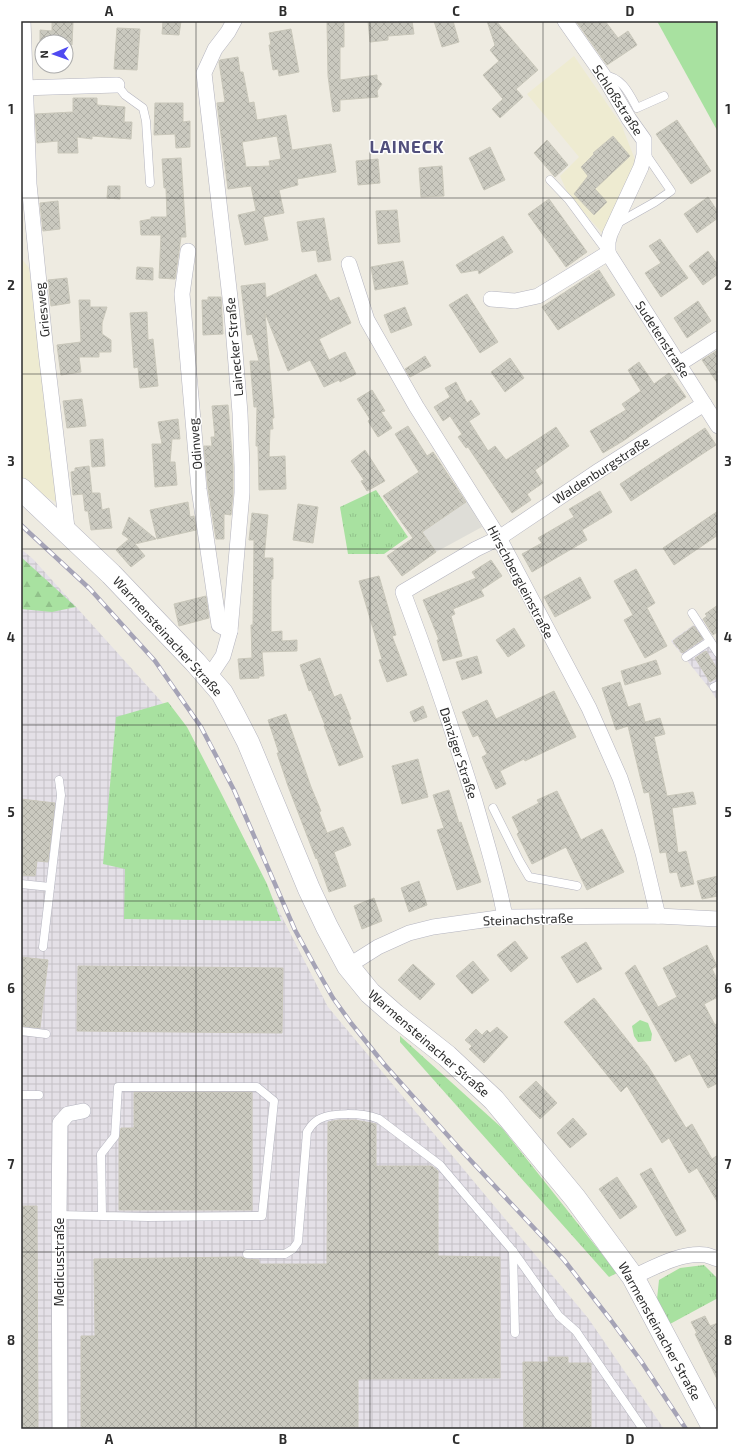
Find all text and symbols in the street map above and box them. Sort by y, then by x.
text: A [105,3,114,19]
text: B [279,3,287,19]
text: C [452,3,460,19]
text: D [626,3,635,19]
north arrow [34,34,74,74]
text: N [37,50,50,59]
street label: Schloßstraße [589,62,647,138]
text: 1 [8,101,14,117]
text: 1 [725,101,731,117]
district label: LAINECK [370,136,444,156]
text: 2 [7,277,15,293]
text: 2 [724,277,732,293]
street label: Griesweg [31,282,53,338]
street label: Lainecker Straße [222,297,246,397]
street label: Sudetenstraße [632,298,694,380]
street label: Odinweg [185,417,205,471]
street label: Waldenburgstraße [550,433,652,507]
text: 3 [7,453,15,469]
text: 3 [724,453,732,469]
street label: Hirschbergleinstraße [484,523,558,641]
street label: Warmensteinacher Straße [110,573,226,699]
text: 4 [7,629,15,645]
text: 4 [724,629,732,645]
street label: Danziger Straße [437,705,481,801]
text: 5 [7,804,15,820]
text: 5 [724,804,732,820]
street label: Steinachstraße [482,909,574,929]
text: 6 [7,980,15,996]
text: 6 [724,980,732,996]
street label: Warmensteinacher Straße [365,986,493,1100]
text: 7 [8,1156,15,1172]
text: 7 [725,1156,732,1172]
street label: Medicusstraße [51,1217,67,1307]
street label: Warmensteinacher Straße [615,1259,705,1403]
text: 8 [7,1332,15,1348]
text: 8 [724,1332,732,1348]
text: A [105,1431,114,1447]
text: B [279,1431,287,1447]
text: C [452,1431,460,1447]
text: D [626,1431,635,1447]

